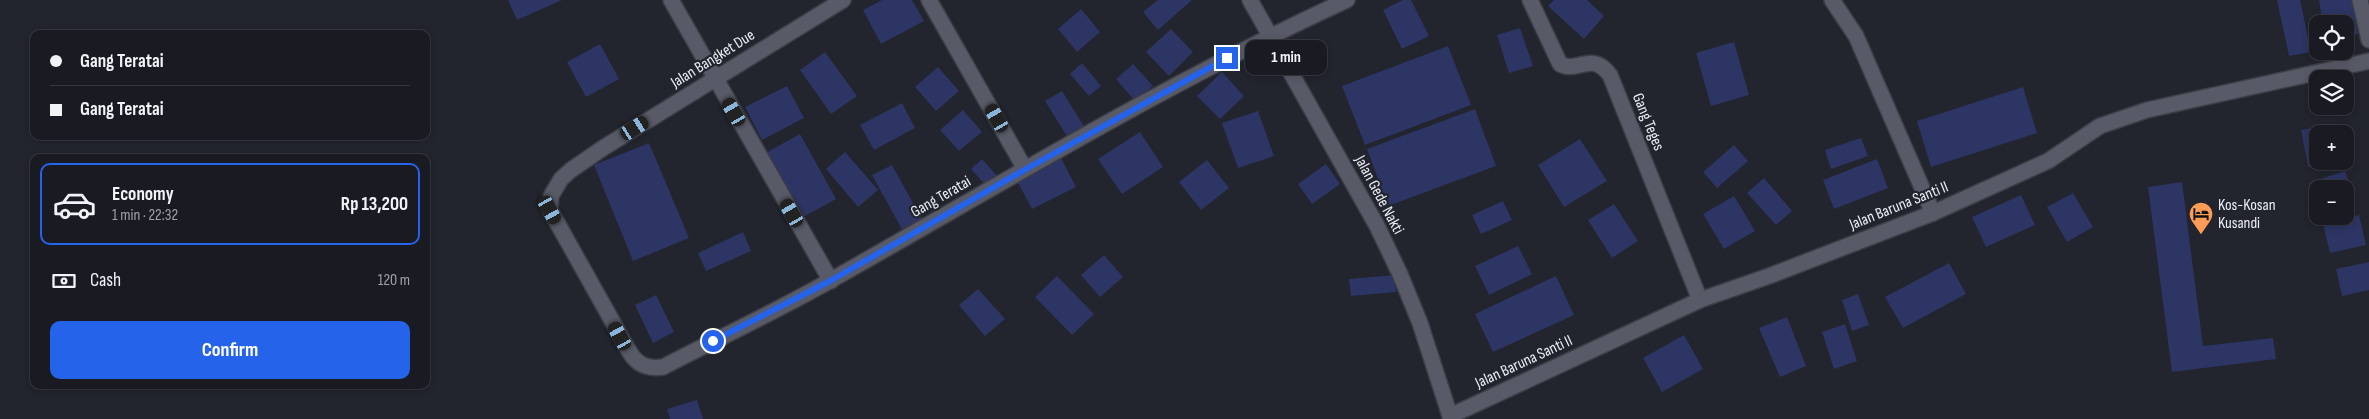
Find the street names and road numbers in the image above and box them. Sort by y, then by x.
street label: Jalan Bangket Due [667,26,758,93]
street label: Gang Teges [1628,91,1668,154]
street label: Jalan Gede Nakti [1350,152,1408,238]
street label: Gang Teratai [908,172,974,222]
street label: Jalan Baruna Santi II [1846,178,1951,235]
street label: Jalan Baruna Santi II [1472,331,1576,393]

